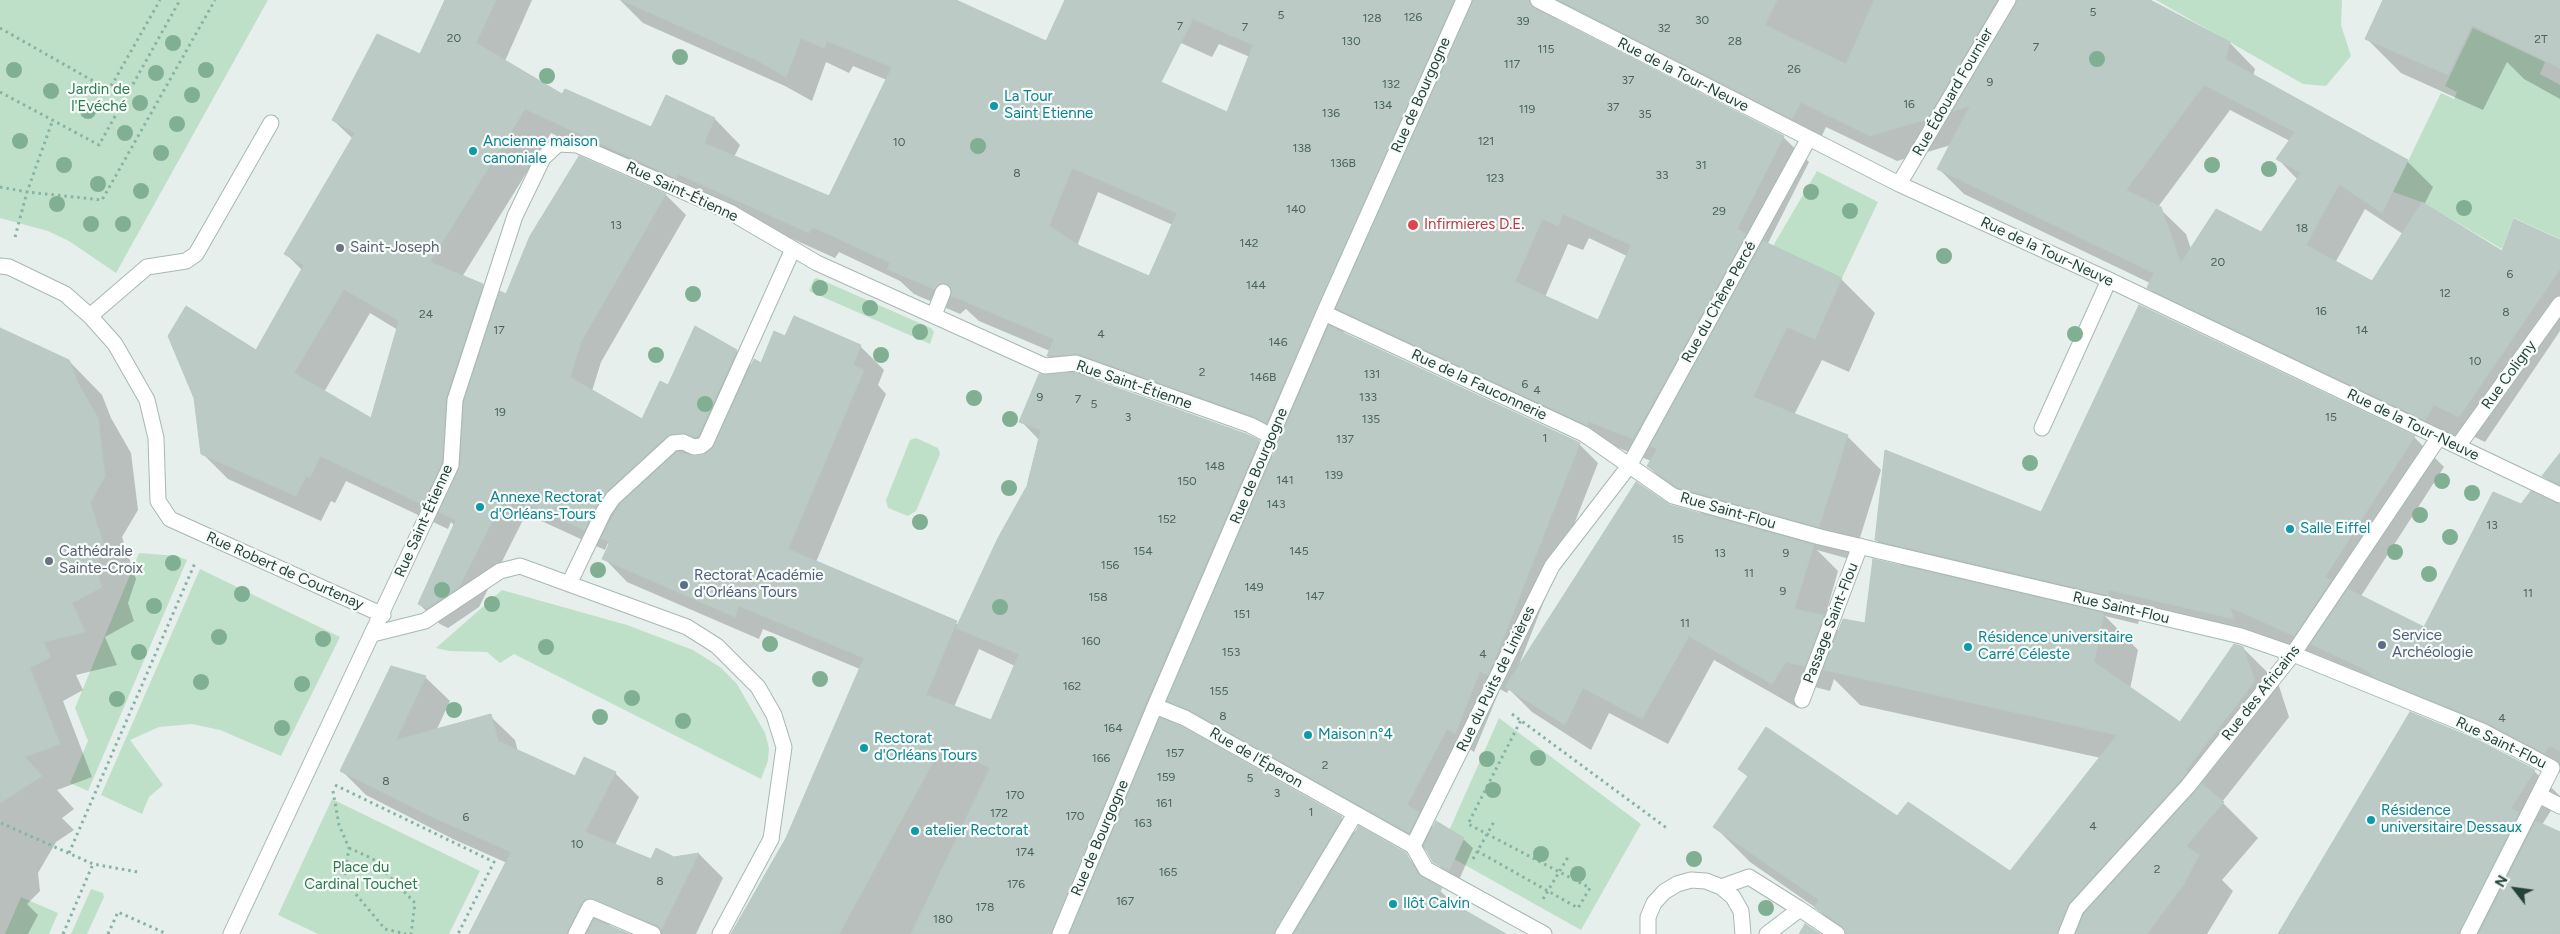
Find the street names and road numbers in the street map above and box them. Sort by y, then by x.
street label: Rue Édouard Fournier [1909,25,1997,159]
street label: Rue de Bourgogne [1387,34,1455,156]
street label: Rue de la Tour-Neuve [1614,34,1752,116]
street label: Rue Saint-Étienne [623,158,741,226]
street label: Rue de la Tour-Neuve [1978,213,2116,291]
street label: Rue du Chêne Percé [1678,238,1760,366]
street label: Rue Coligny [2478,337,2540,413]
street label: Rue de la Fauconnerie [1408,346,1550,424]
street label: Rue Saint-Étienne [1074,357,1194,413]
street label: Rue de la Tour-Neuve [2344,385,2482,465]
street label: Rue de Bourgogne [1226,405,1292,527]
street label: Rue Saint-Étienne [391,462,457,580]
street label: Rue Saint-Flou [1678,489,1778,533]
street label: Rue Robert de Courtenay [203,528,367,614]
street label: Passage Saint-Flou [1800,560,1862,686]
street label: Rue Saint-Flou [2071,588,2171,628]
street label: Rue du Puits de Linières [1453,603,1539,755]
street label: Rue des Africains [2218,642,2304,744]
street label: Rue Saint-Flou [2453,713,2549,773]
street label: Rue de l'Éperon [1206,724,1306,792]
street label: Rue de Bourgogne [1067,777,1133,899]

